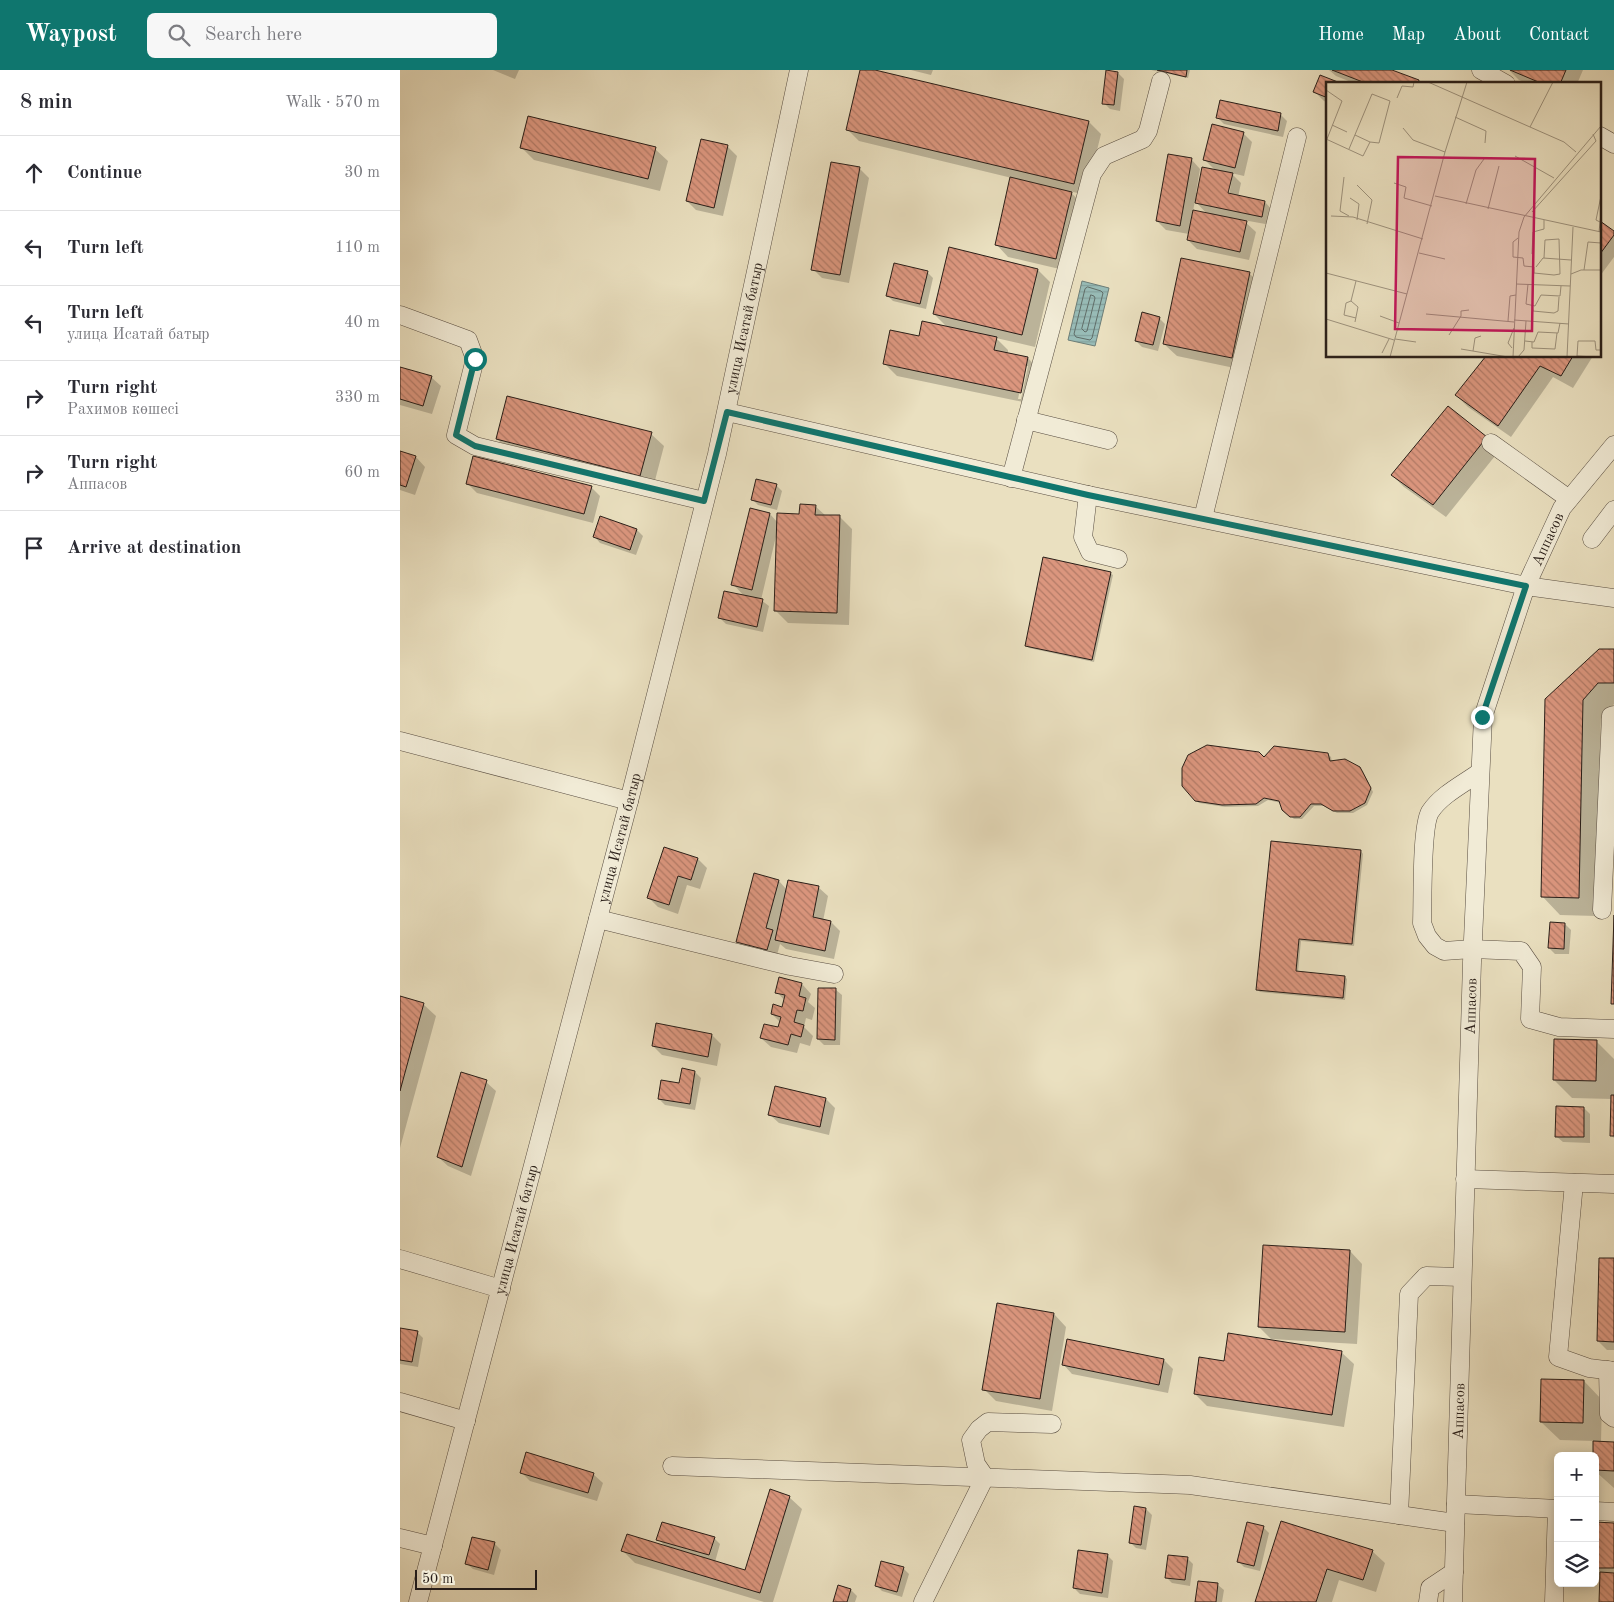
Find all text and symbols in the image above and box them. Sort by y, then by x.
search box [147,13,497,58]
icon: search [165,21,193,49]
text: Waypost [25,23,117,47]
text: Search here [205,26,302,45]
text: Home [1318,26,1364,44]
text: Map [1392,26,1425,44]
text: About [1453,26,1501,44]
text: Contact [1529,26,1589,44]
inset map [1326,82,1602,358]
text: 8 min [20,92,73,113]
text: Walk · 570 m [285,95,380,111]
icon: ahead [20,159,48,187]
text: Continue [67,164,142,183]
text: 30 m [344,165,380,181]
icon: left [20,234,48,262]
text: Turn left [67,239,144,258]
text: 110 m [335,240,380,256]
street label: улица Исатай батыр [724,261,767,395]
text: Turn left [67,304,144,323]
icon: left [20,309,48,337]
text: 40 m [344,315,380,331]
text: улица Исатай батыр [67,327,210,343]
route start [464,348,487,371]
text: Turn right [67,379,157,398]
icon: right [20,384,48,412]
text: 330 m [335,390,380,406]
text: Рахимов көшесі [67,402,179,418]
text: Turn right [67,454,157,473]
icon: right [20,459,48,487]
text: 60 m [344,465,380,481]
text: Аппасов [67,477,127,493]
street label: Аппасов [1530,511,1568,569]
icon: arrive [20,534,48,562]
text: Arrive at destination [67,539,241,558]
route end [1471,706,1494,729]
street label: улица Исатай батыр [596,772,645,905]
street label: Аппасов [1464,978,1481,1035]
street label: улица Исатай батыр [493,1163,542,1297]
street label: Аппасов [1452,1383,1469,1440]
map controls [1554,1452,1599,1587]
button: + [1554,1452,1599,1497]
button: − [1554,1497,1599,1542]
button: layers [1554,1542,1599,1587]
scale bar [415,1567,538,1590]
text: 50 m [422,1572,453,1586]

